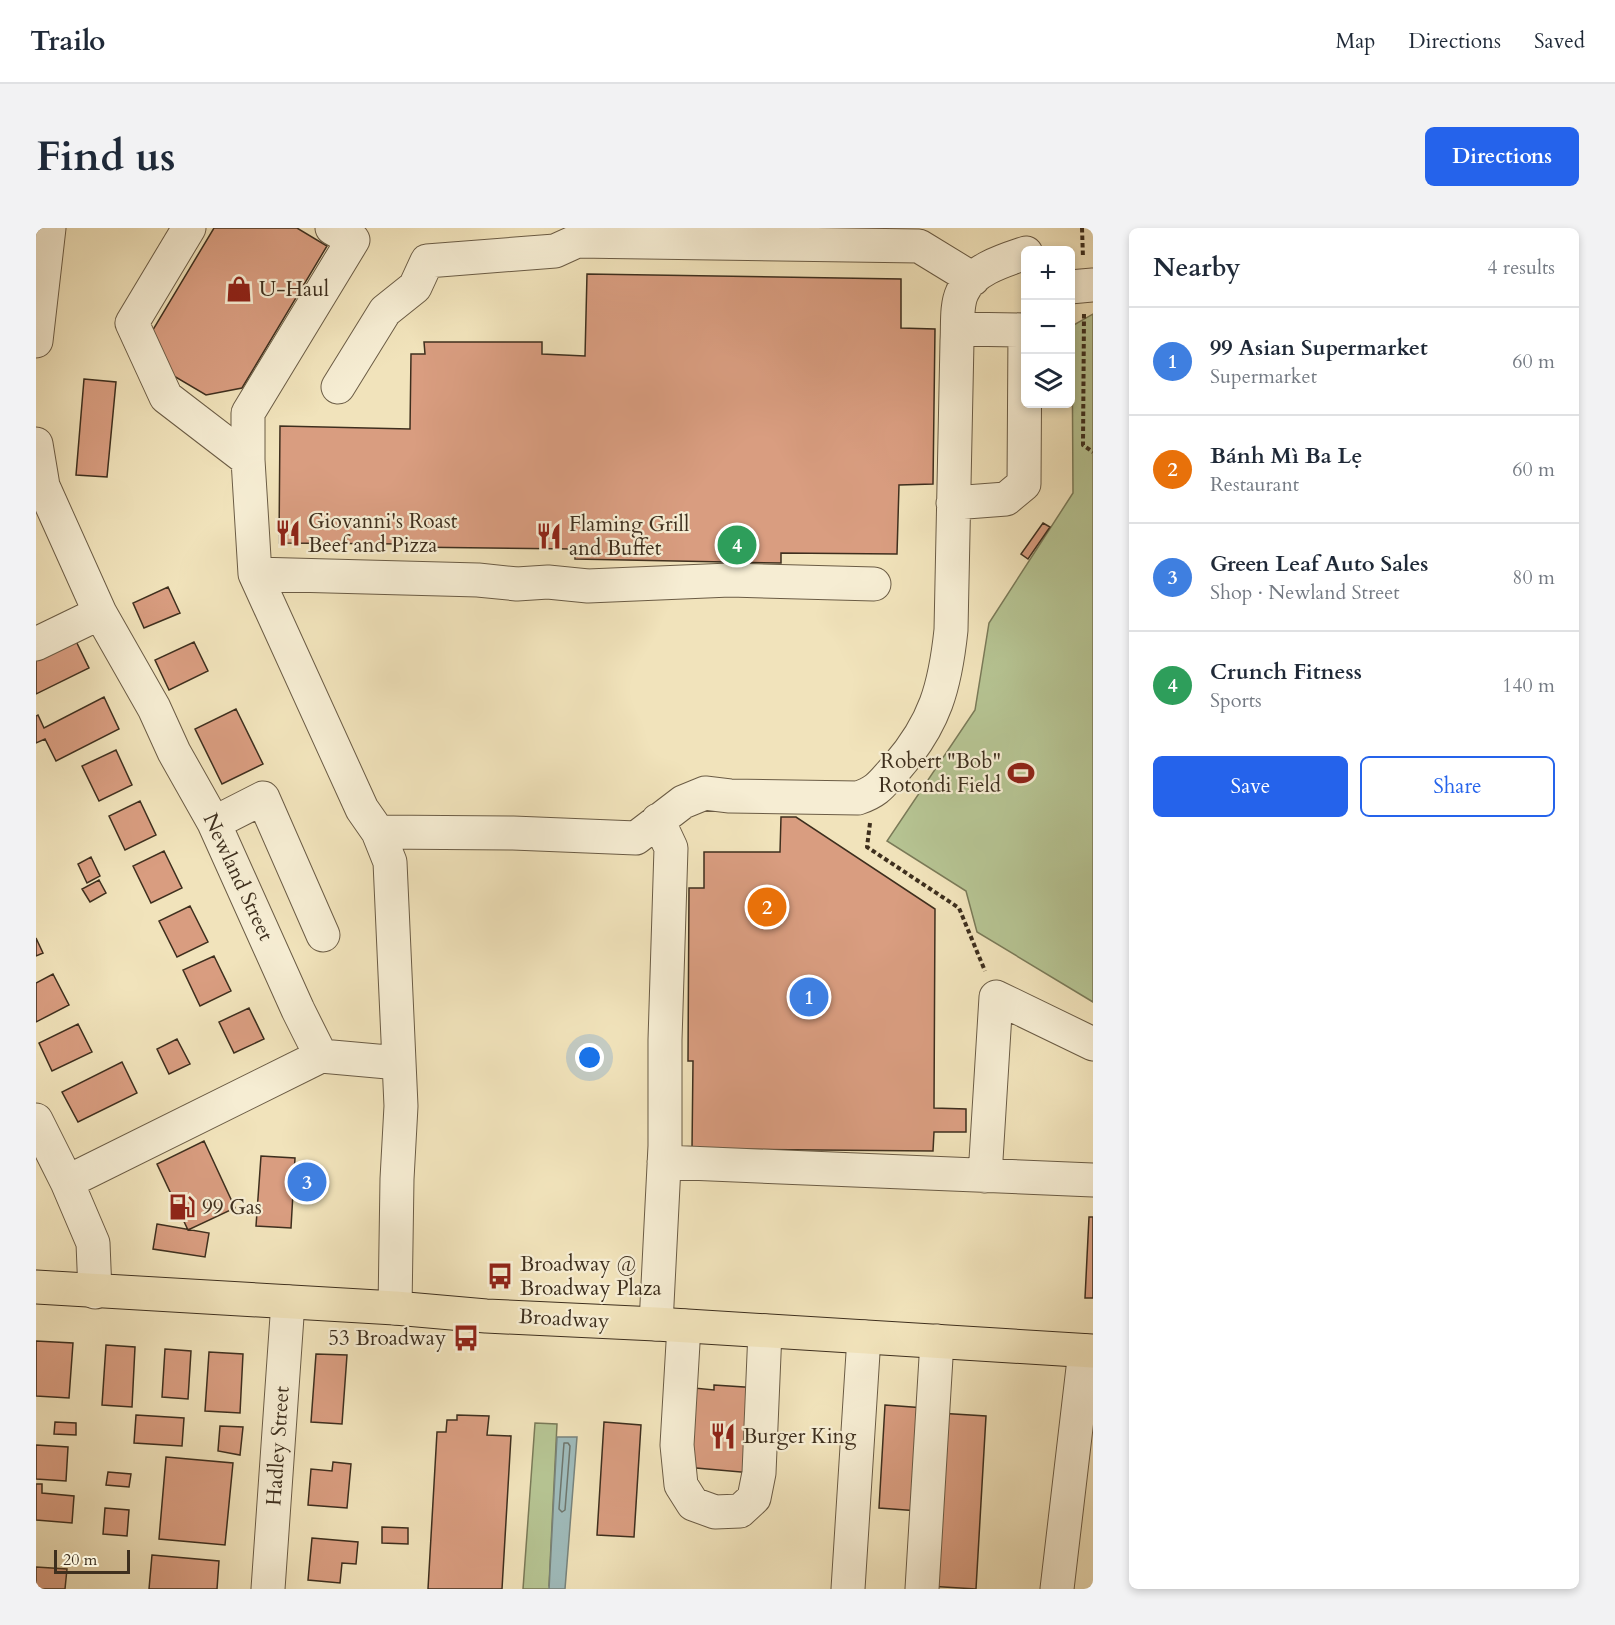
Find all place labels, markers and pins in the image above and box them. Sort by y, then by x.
shop icon: U-Haul [224,274,254,304]
place label: U-Haul [259,275,329,304]
place label: Giovanni's Roast Beef and Pizza [308,507,458,560]
place label: Flaming Grill and Buffet [569,510,689,563]
restaurant icon: Giovanni's Roast Beef and Pizza [273,518,303,548]
restaurant icon: Flaming Grill and Buffet [534,521,564,551]
pin: 4 [718,522,756,568]
place label: Robert "Bob" Rotondi Field [879,747,1001,800]
sports icon: Robert "Bob" Rotondi Field [1006,758,1036,788]
pin: 2 [748,884,786,930]
pin: 1 [790,974,828,1020]
pin: 3 [288,1160,326,1204]
fuel station icon: 99 Gas [167,1192,197,1222]
place label: 99 Gas [202,1193,262,1222]
place label: Broadway @ Broadway Plaza [520,1250,661,1303]
bus stop icon: Broadway @ Broadway Plaza [485,1261,515,1291]
bus stop icon: 53 Broadway [451,1323,481,1353]
place label: 53 Broadway [328,1324,446,1353]
restaurant icon: Burger King [708,1421,738,1451]
place label: Burger King [743,1422,857,1451]

